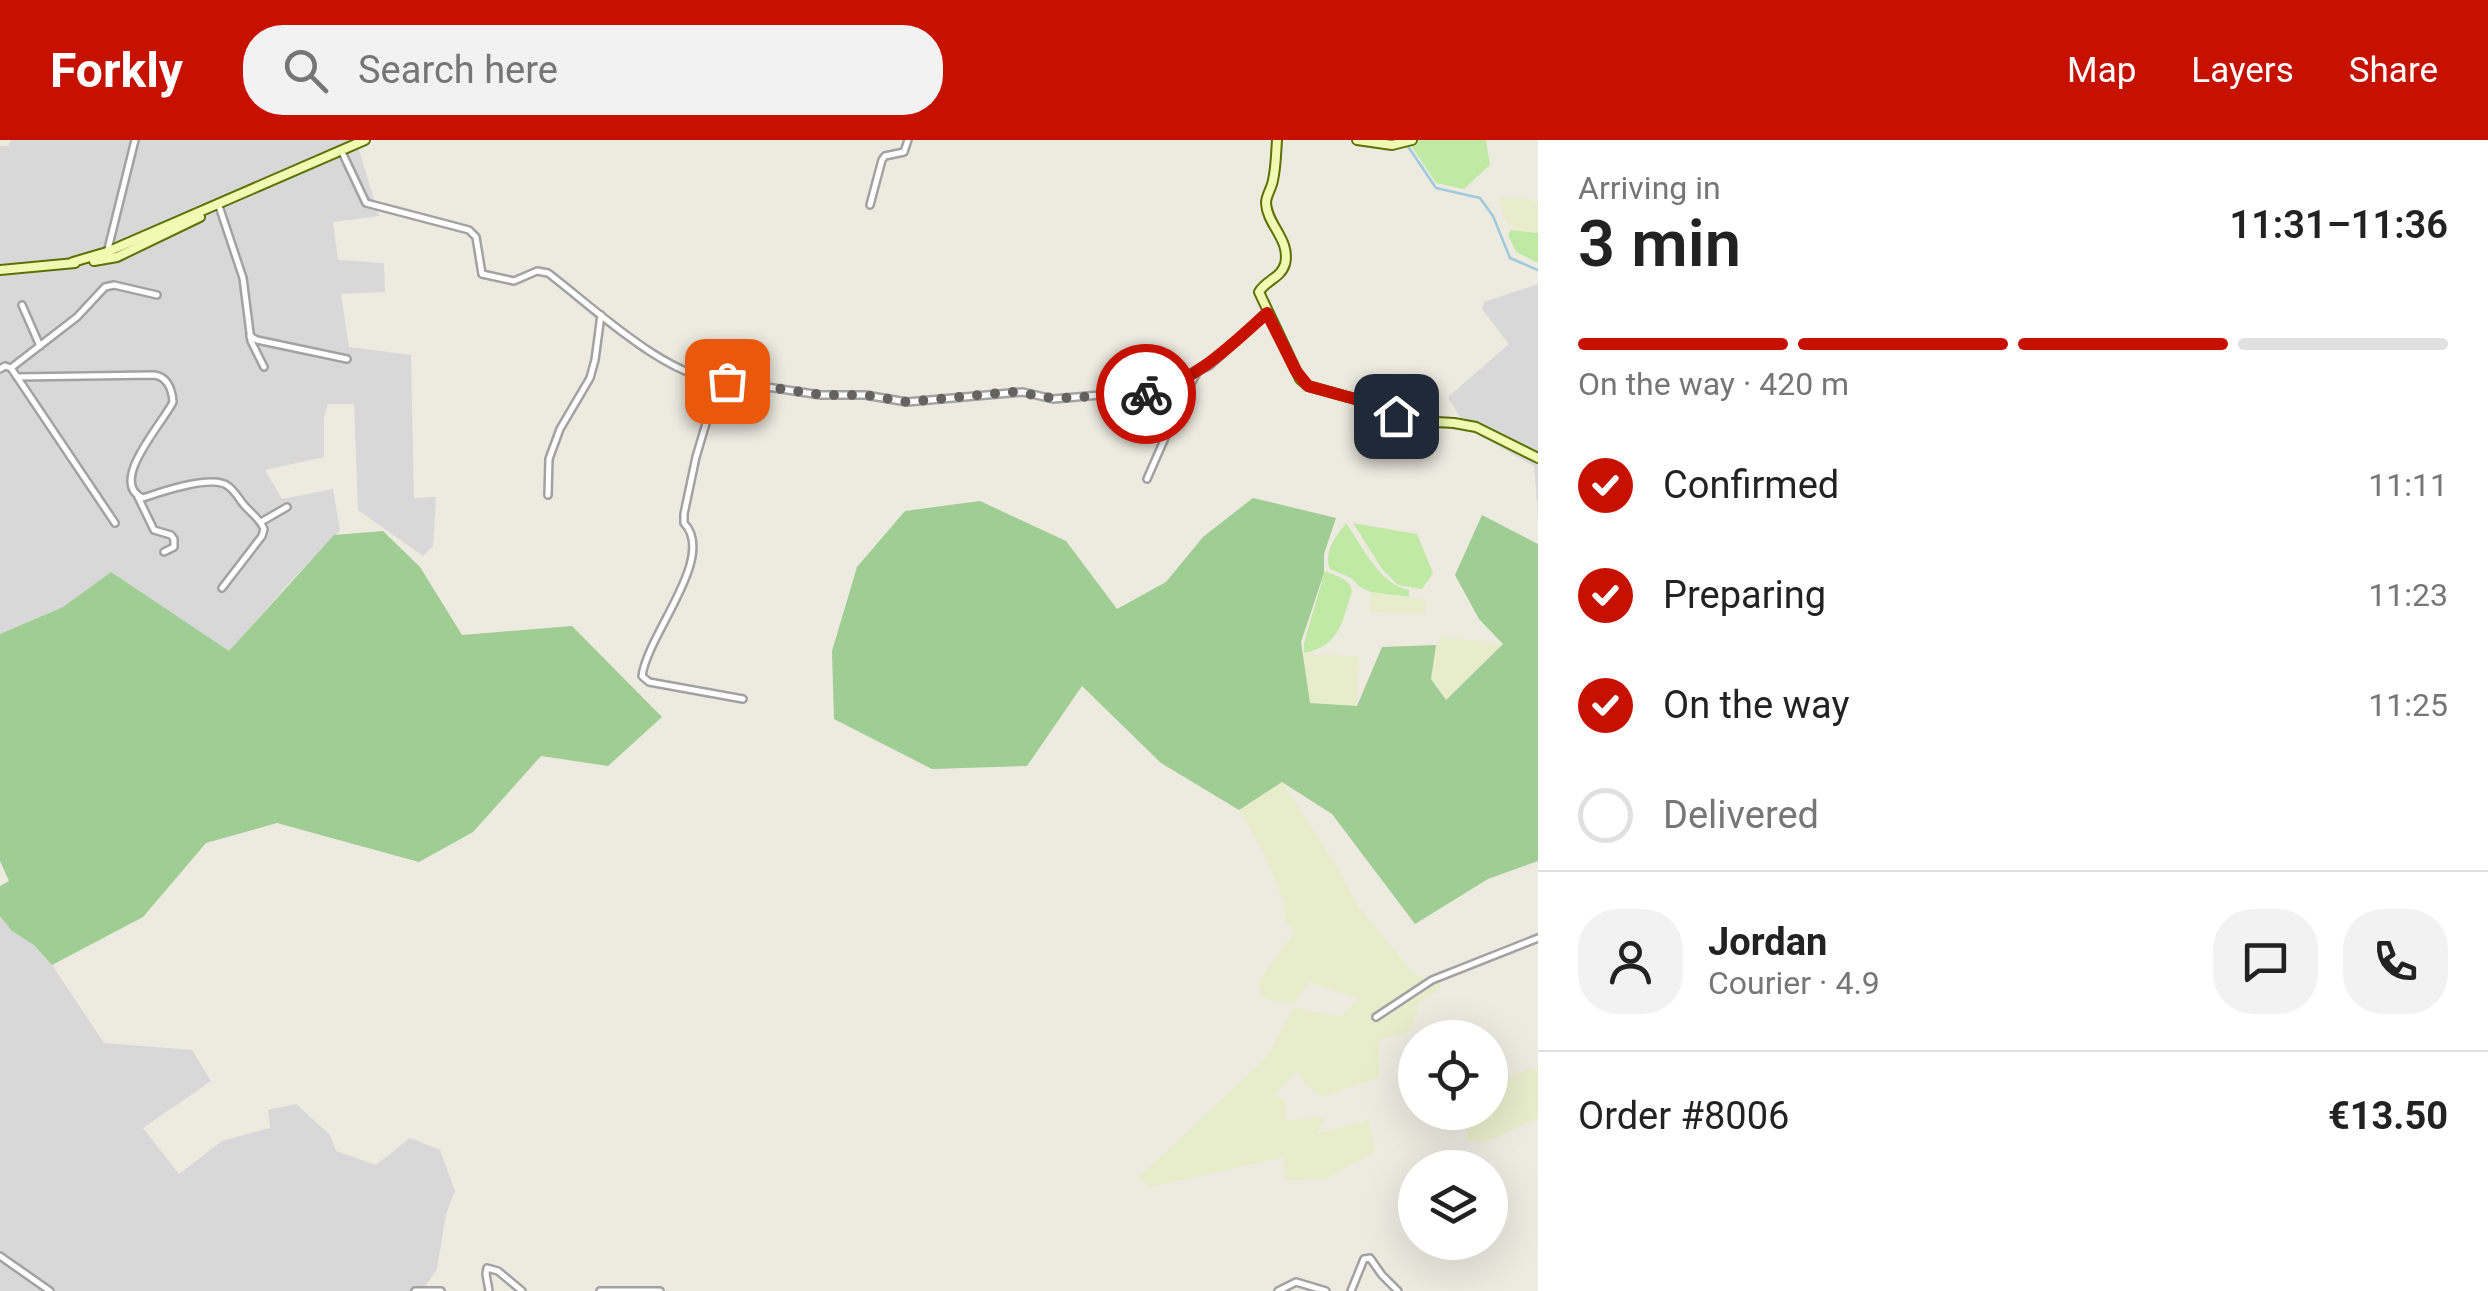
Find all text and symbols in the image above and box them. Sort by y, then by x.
search box [243,25,943,115]
text: Forkly [50,42,183,99]
icon: search [278,43,333,98]
text: Search here [358,48,558,92]
text: Map [2067,50,2136,91]
text: Layers [2191,50,2294,91]
text: Share [2349,50,2438,91]
text: Arriving in [1578,169,1721,207]
text: 11:31–11:36 [2229,203,2448,247]
text: 3 min [1578,206,1741,282]
pin [685,339,770,424]
courier [1096,344,1196,444]
icon: bag [700,354,755,409]
text: On the way · 420 m [1578,365,1849,403]
icon: bike [1119,367,1174,422]
pin [1354,374,1439,459]
icon: home [1369,389,1424,444]
icon: check [1578,458,1633,513]
text: Confirmed [1663,463,1839,507]
text: 11:11 [2368,466,2448,504]
icon: check [1578,568,1633,623]
text: Preparing [1663,573,1826,617]
text: 11:23 [2368,576,2448,614]
icon: check [1578,678,1633,733]
text: On the way [1663,683,1849,727]
text: 11:25 [2368,686,2448,724]
text: Delivered [1663,793,1819,837]
button: person [1578,909,1683,1014]
button: chat [2213,909,2318,1014]
button: phone [2343,909,2448,1014]
text: Jordan [1708,920,1827,964]
text: Courier · 4.9 [1708,964,1880,1002]
map controls [1398,1020,1508,1260]
button: locate [1398,1020,1508,1130]
text: Order #8006 [1578,1094,1789,1138]
text: €13.50 [2328,1094,2448,1138]
button: layers [1398,1150,1508,1260]

